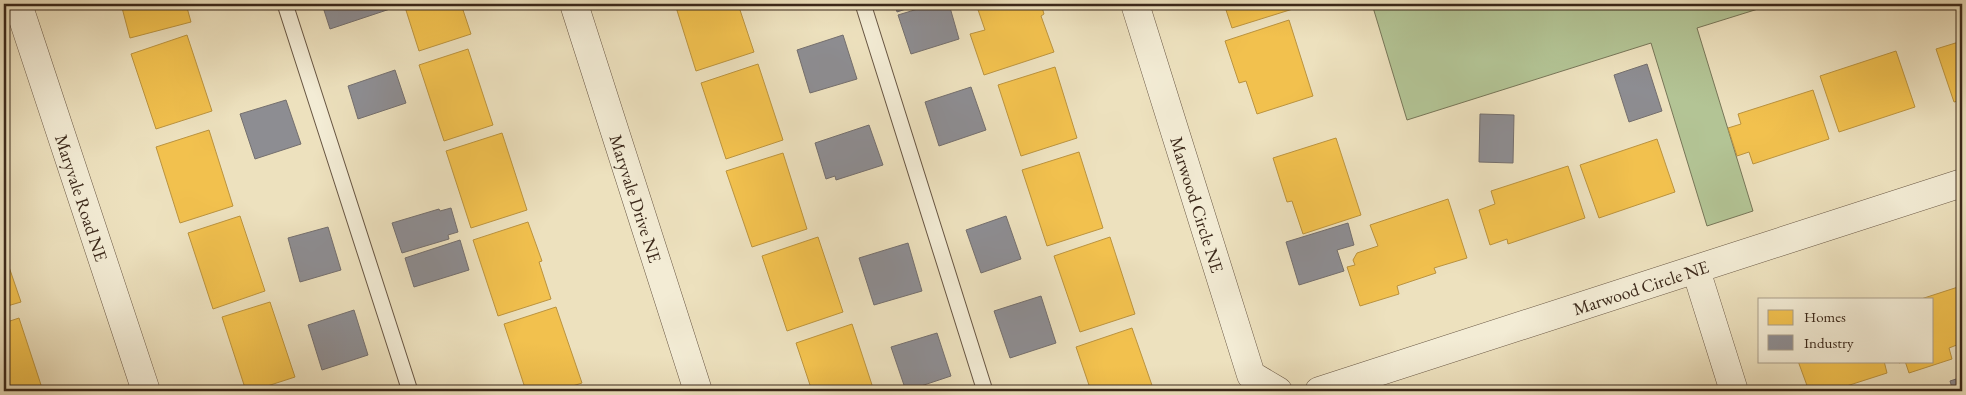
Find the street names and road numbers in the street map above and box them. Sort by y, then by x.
street label: Maryvale Road NE [50,131,114,264]
street label: Maryvale Drive NE [605,131,668,265]
street label: Marwood Circle NE [1166,133,1230,275]
street label: Marwood Circle NE [1570,254,1711,320]

